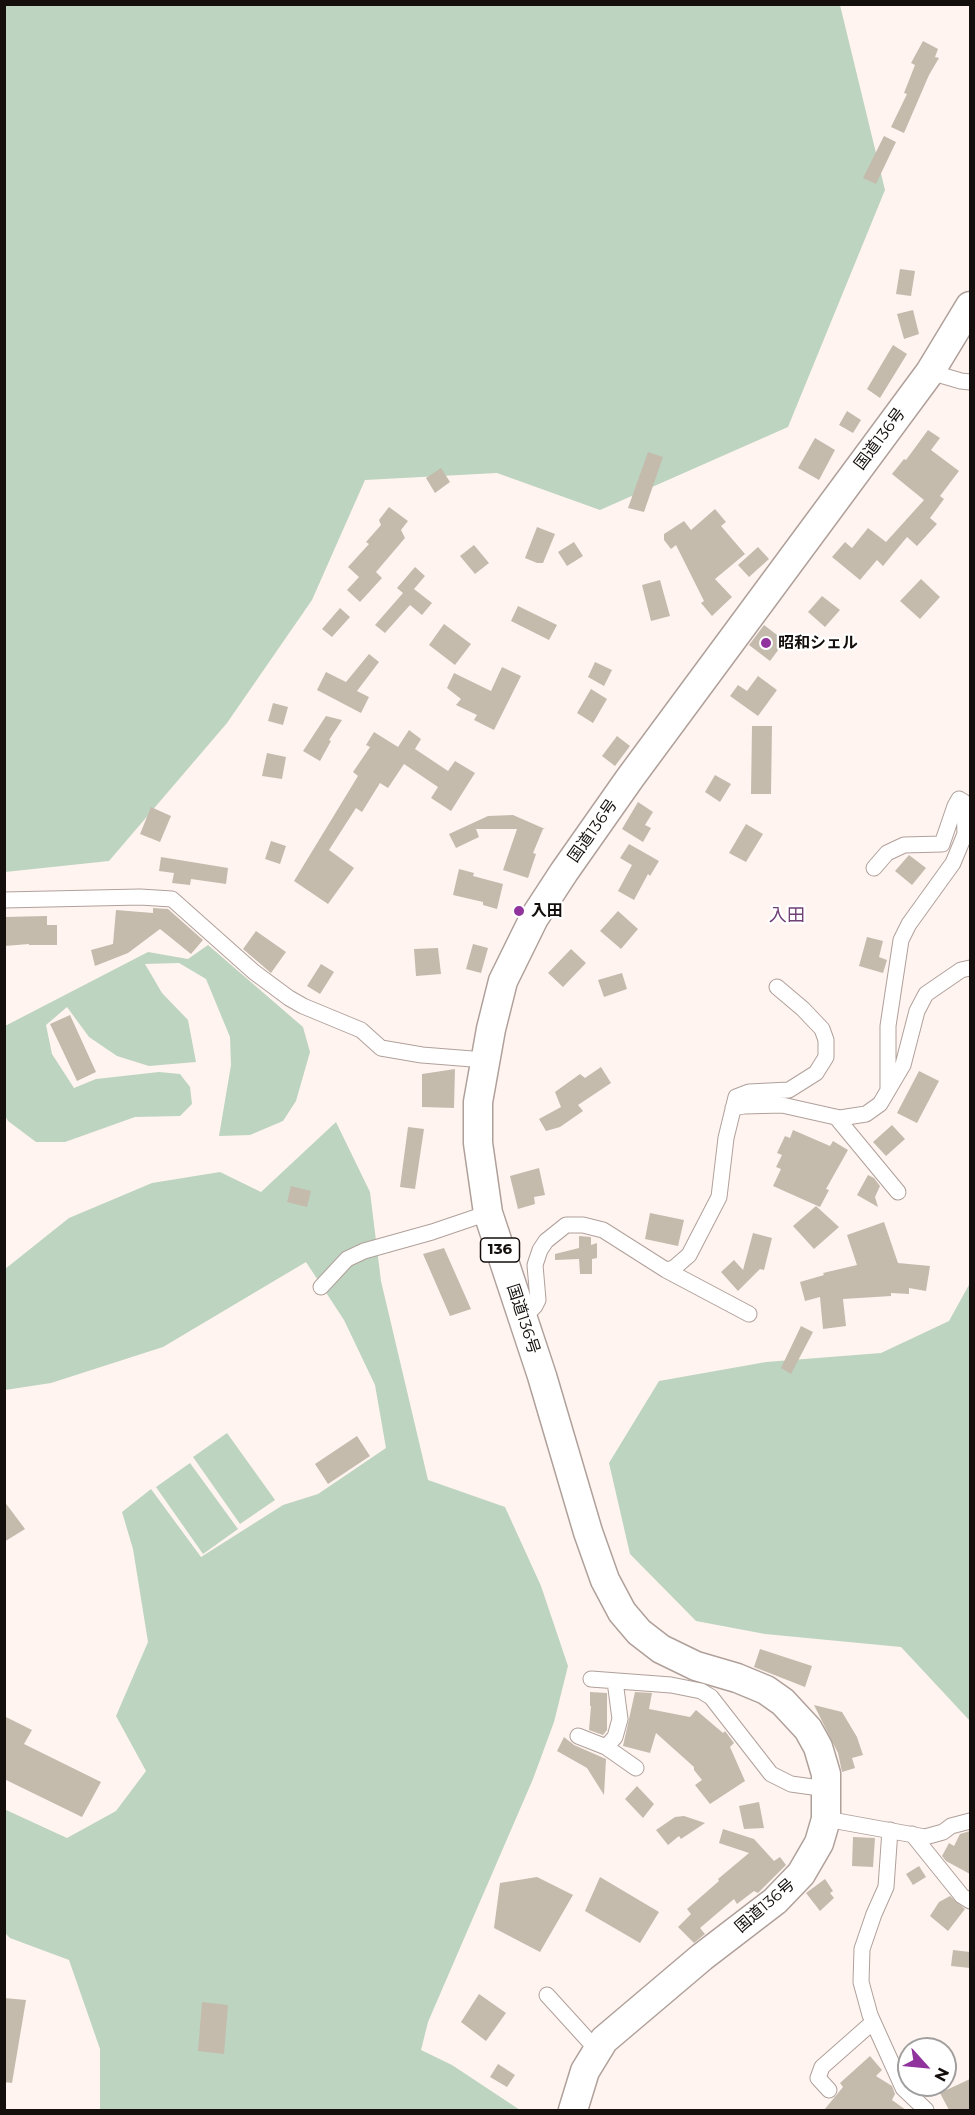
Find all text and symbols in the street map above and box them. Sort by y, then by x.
street label: 国道136号 [851,404,909,474]
place label: 昭和シェル [778,633,858,653]
marker: 昭和シェル [759,636,773,650]
street label: 国道136号 [564,796,622,866]
place label: 入田 [531,901,563,921]
marker: 入田 [512,904,526,918]
district label: 入田 [769,905,805,927]
road number: 136 [480,1238,520,1262]
street label: 国道136号 [503,1282,543,1356]
street label: 国道136号 [731,1875,799,1937]
north arrow [897,2037,957,2097]
text: N [930,2064,953,2085]

